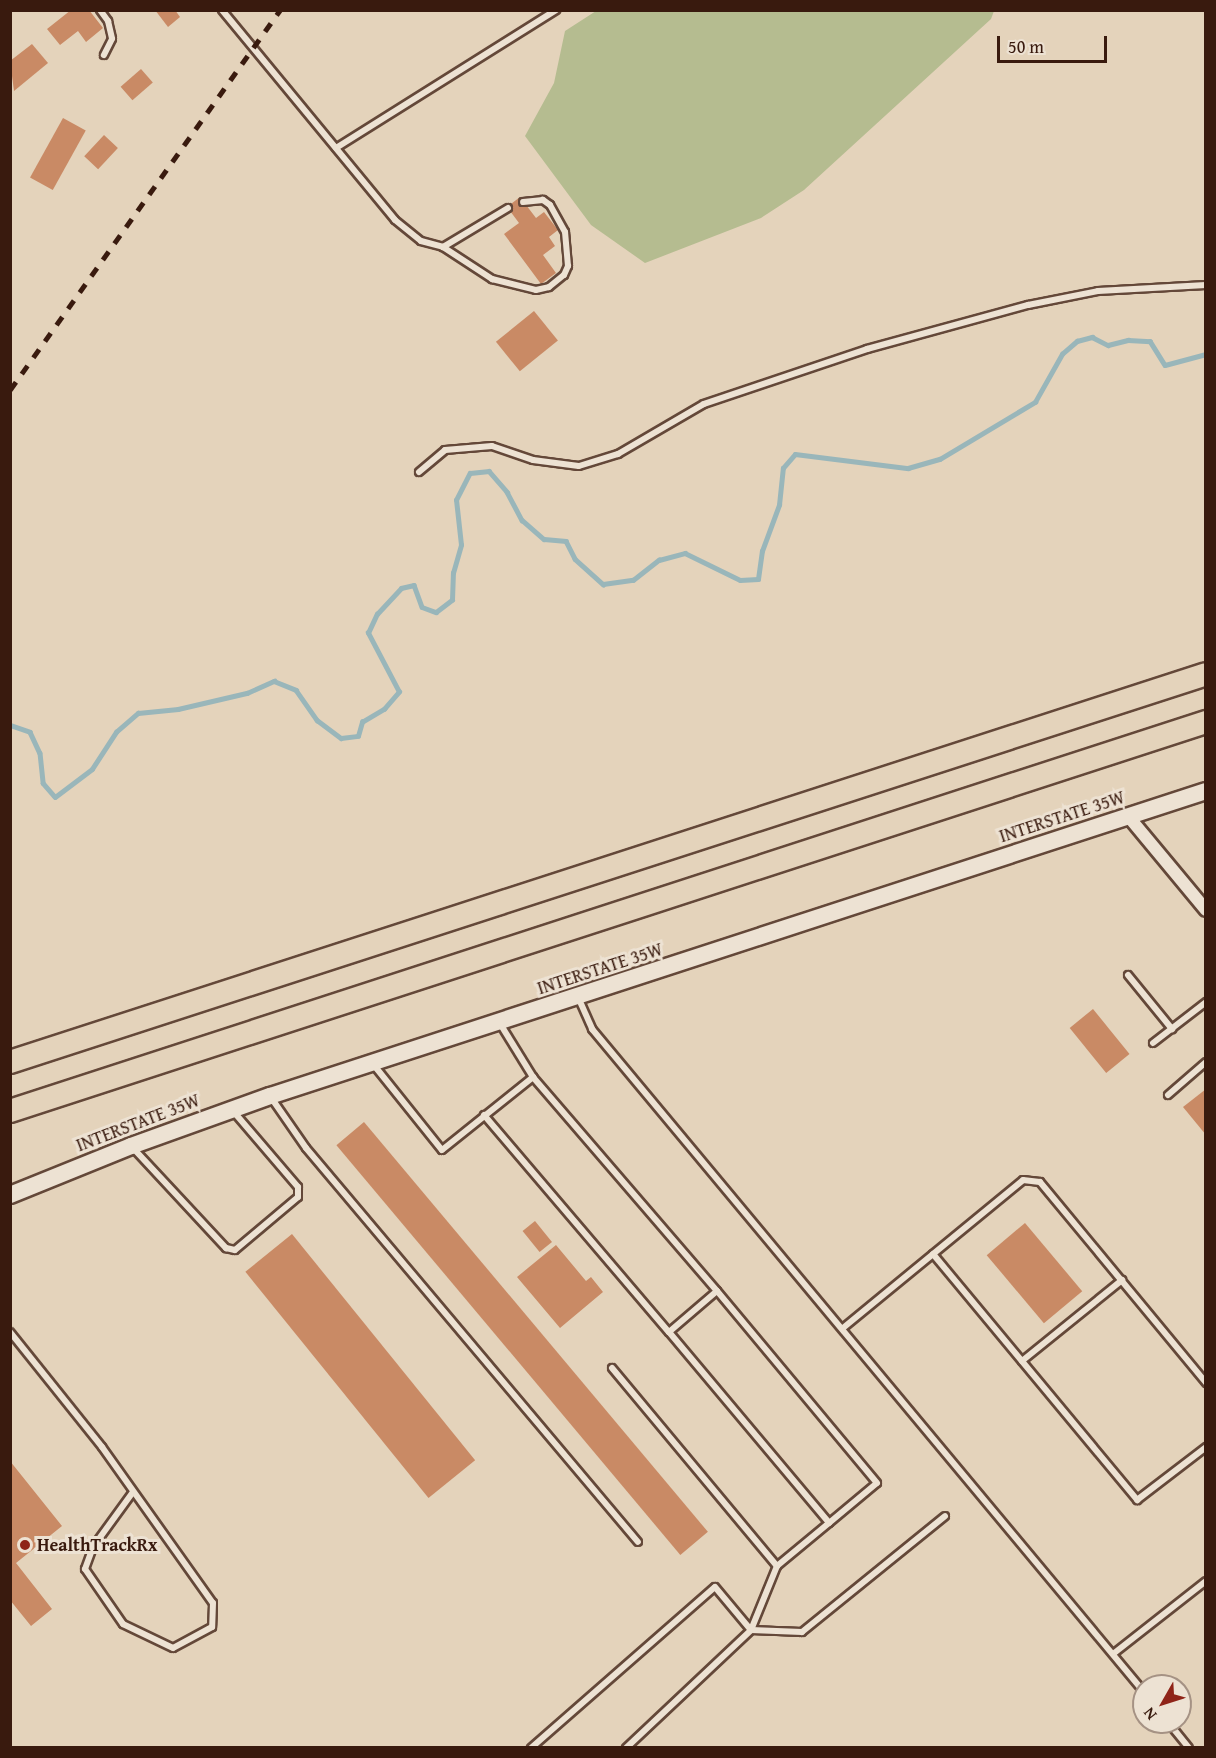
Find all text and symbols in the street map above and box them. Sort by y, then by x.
scale bar [1000,24,1110,62]
text: 50 m [1008,33,1044,60]
street label: INTERSTATE 35W [997,787,1127,847]
street label: INTERSTATE 35W [535,939,665,999]
street label: INTERSTATE 35W [73,1090,203,1156]
place label: HealthTrackRx [37,1534,157,1556]
marker: HealthTrackRx [18,1538,32,1552]
north arrow [1132,1674,1192,1734]
text: N [1137,1702,1162,1726]

